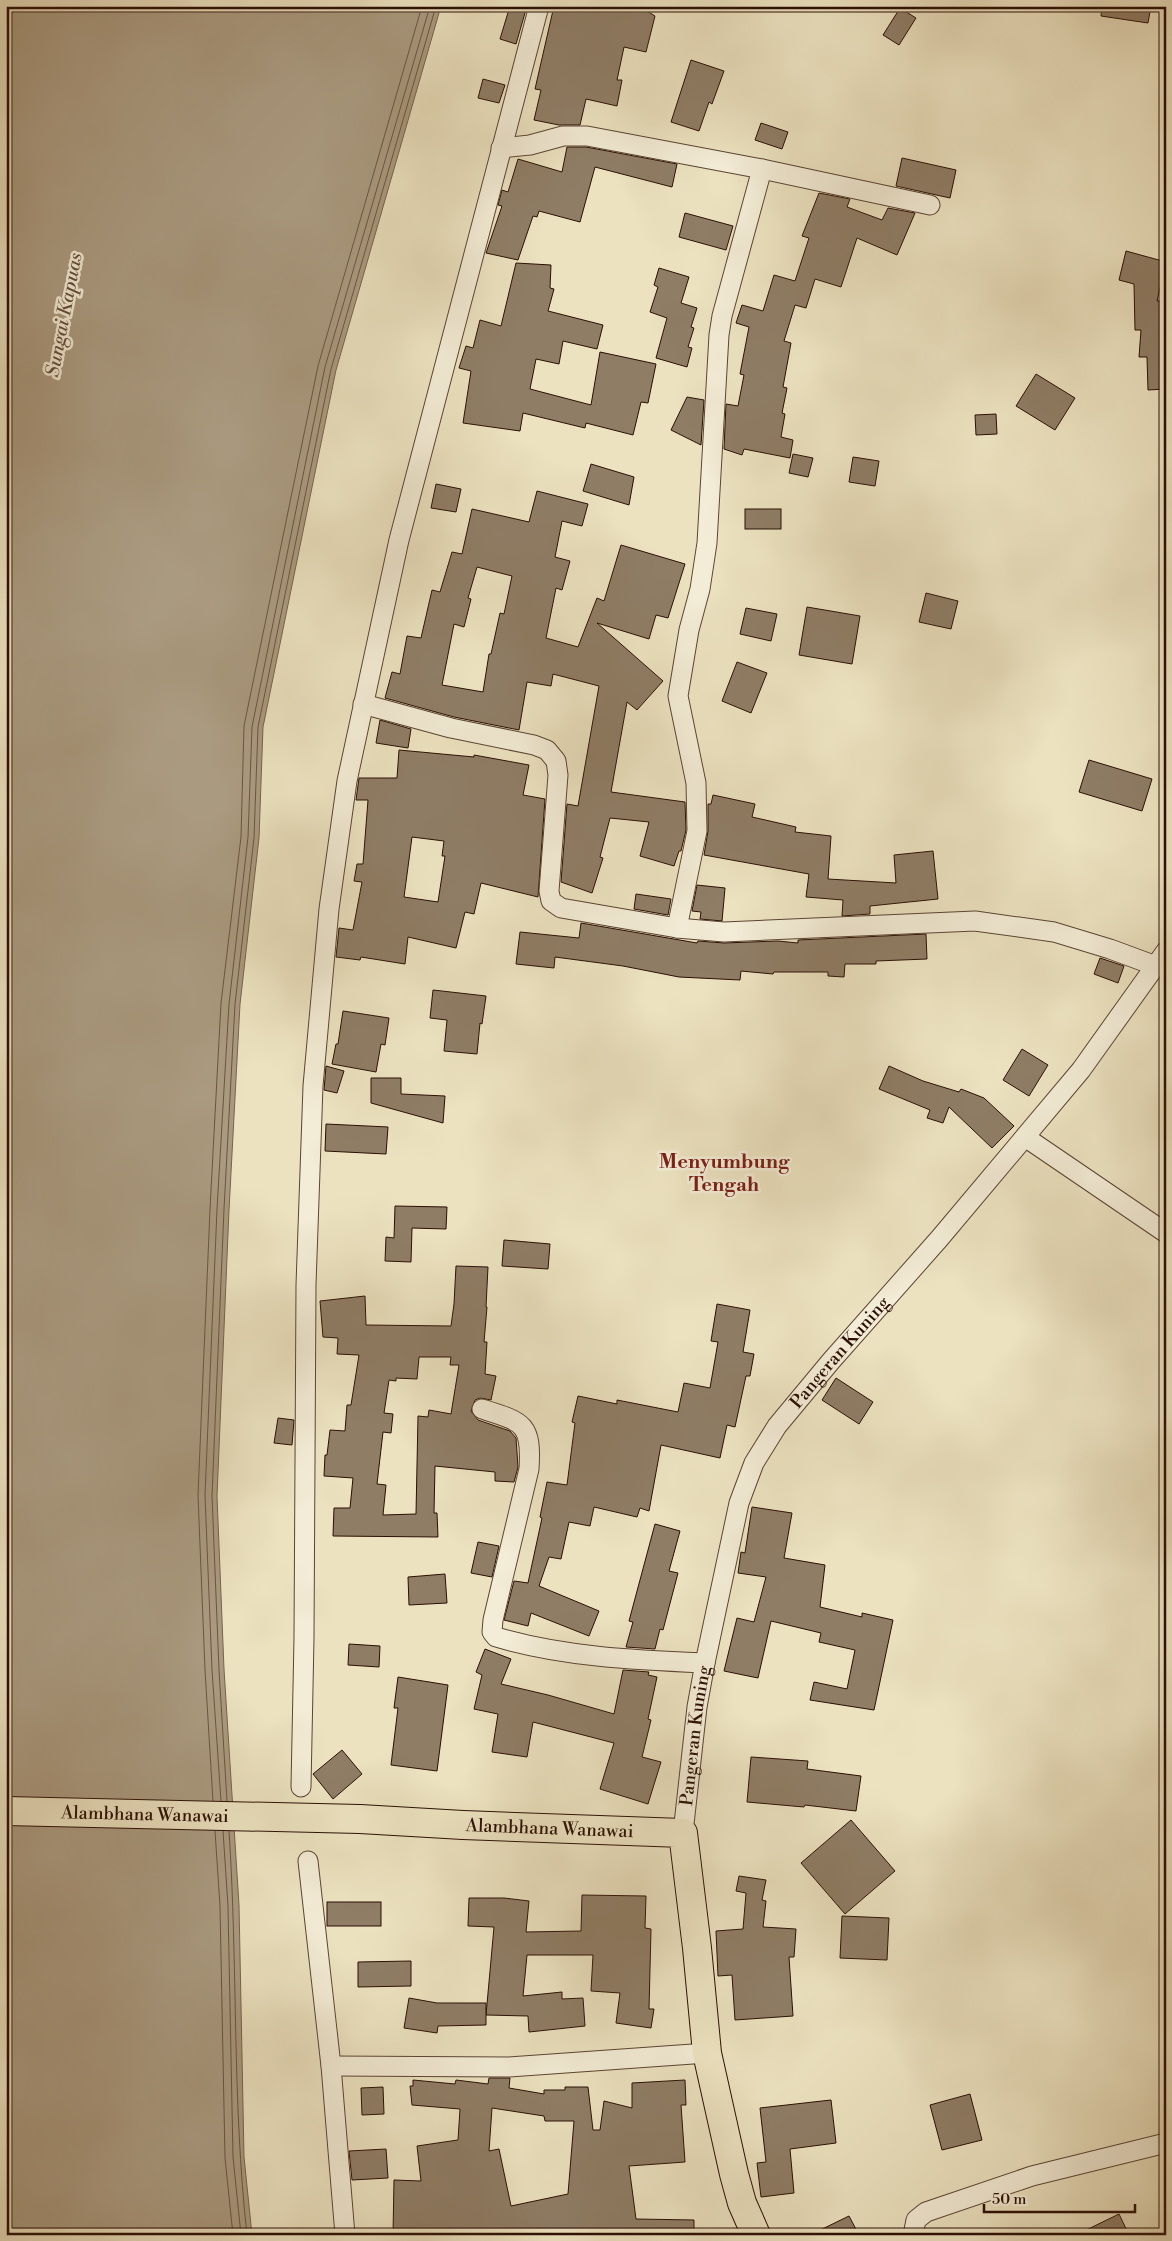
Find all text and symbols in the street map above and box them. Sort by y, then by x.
water label: Sungai Kapuas [40,251,88,379]
district label: Menyumbung Tengah [659,1150,790,1198]
street label: Pangeran Kuning [785,1291,895,1413]
street label: Pangeran Kuning [675,1663,716,1807]
street label: Alambhana Wanawai [60,1801,229,1828]
street label: Alambhana Wanawai [464,1814,634,1843]
scale bar [984,2181,1136,2213]
text: 50 m [992,2190,1026,2209]

